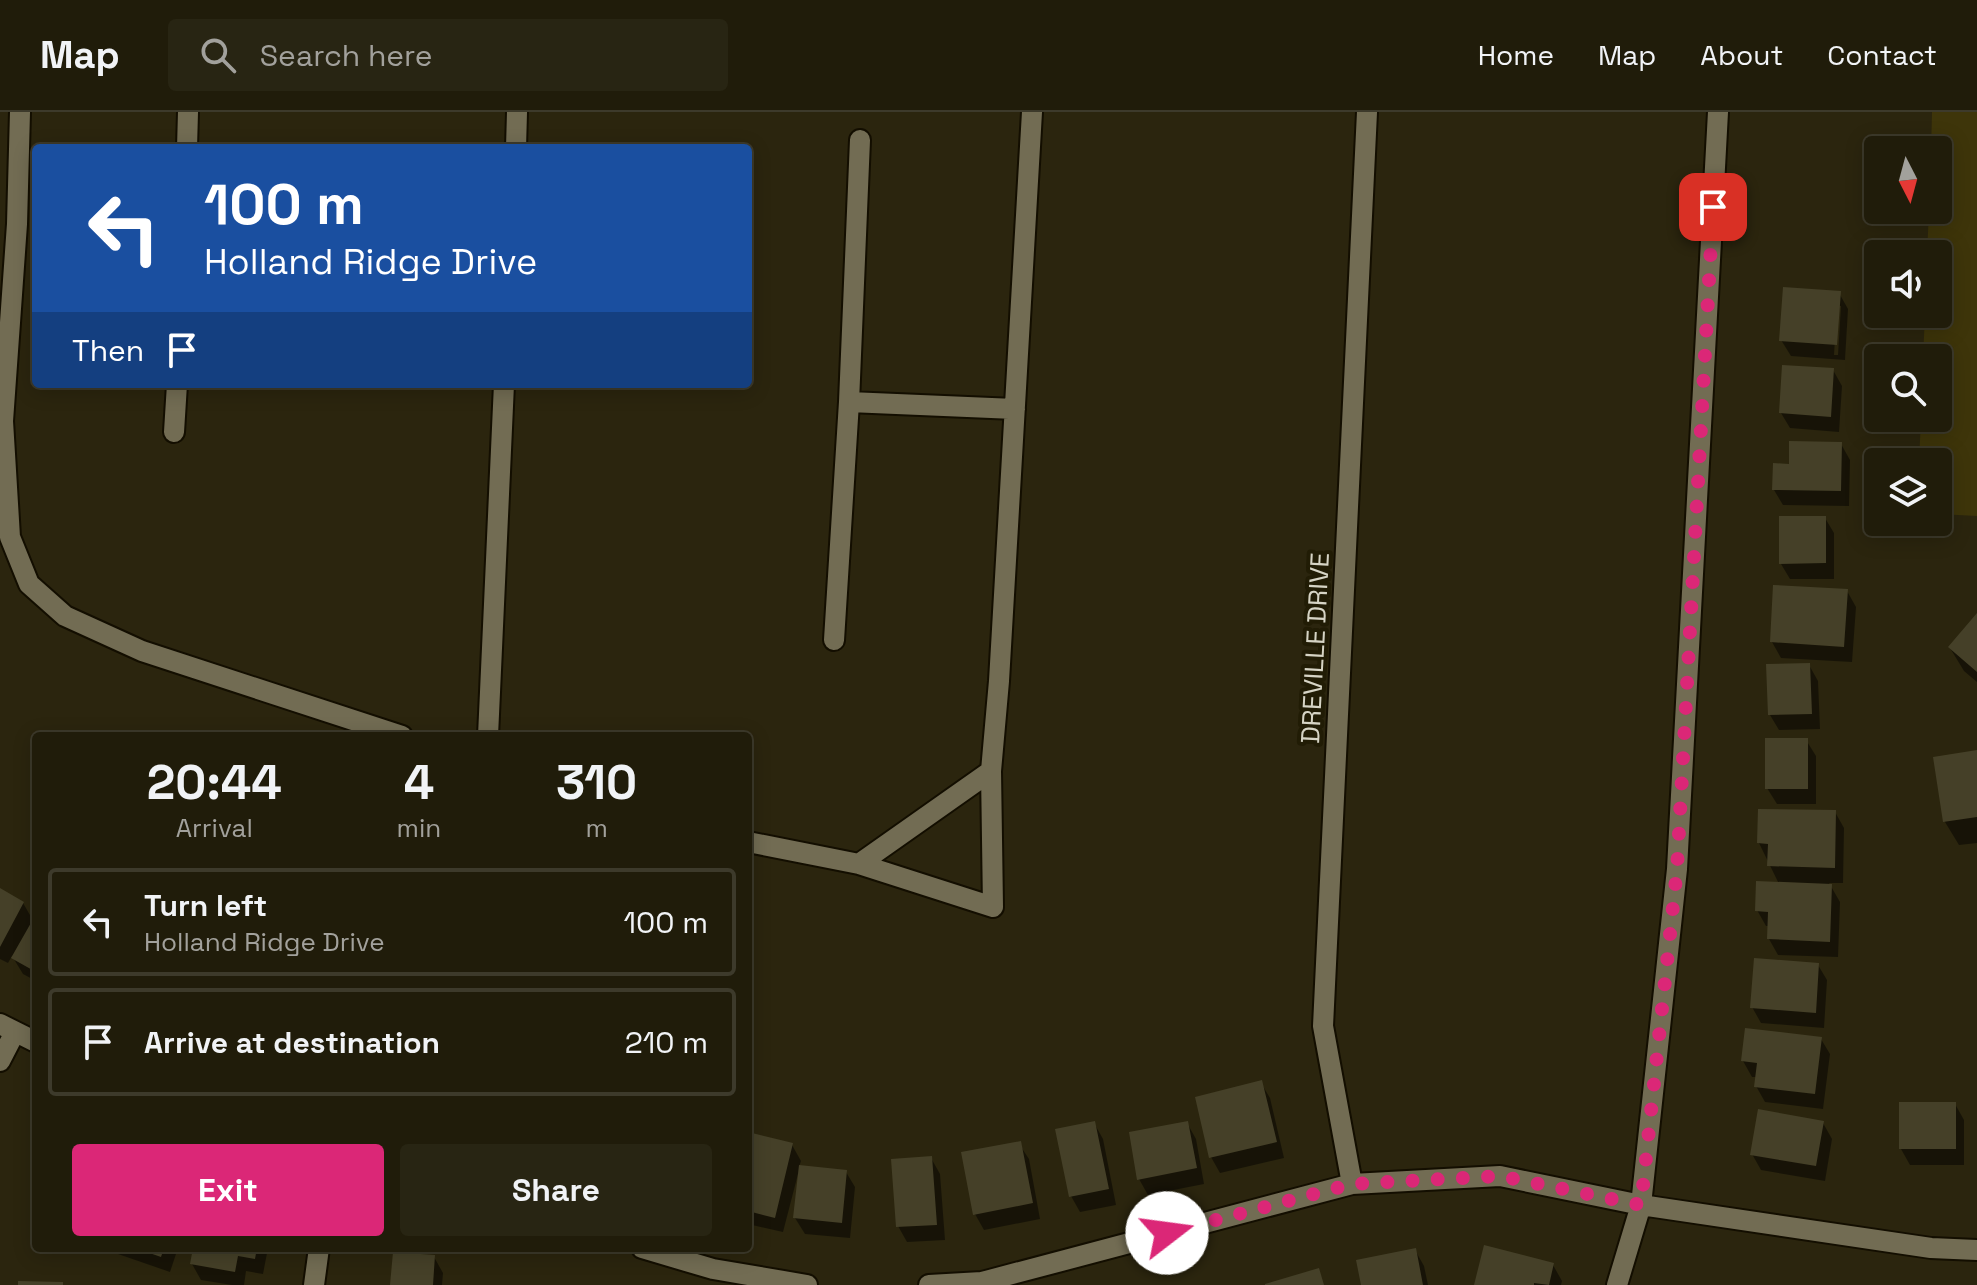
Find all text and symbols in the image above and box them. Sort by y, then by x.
search box [168,19,728,91]
text: Map [40,31,120,79]
icon: search [196,33,240,77]
text: Search here [260,36,433,75]
text: Home [1478,37,1554,73]
text: Map [1598,37,1656,73]
text: About [1700,37,1783,73]
text: Contact [1827,37,1937,73]
north arrow [1864,136,1952,224]
map controls [1864,136,1952,536]
text: 100 m [204,169,364,240]
pin [1679,173,1747,241]
icon: left [72,176,176,280]
icon: arrive [1691,185,1735,229]
text: Holland Ridge Drive [204,239,537,285]
button: sound [1864,240,1952,328]
icon: arrive [160,328,204,372]
text: Then [72,331,144,370]
button: search [1864,344,1952,432]
button: layers [1864,448,1952,536]
street label: DREVILLE DRIVE [1293,552,1337,744]
text: 20:44 [147,752,282,813]
text: 4 [404,752,434,813]
text: 310 [556,752,637,813]
text: Arrival [176,811,253,845]
text: min [397,811,441,845]
text: m [585,811,608,845]
text: Turn left [144,886,267,925]
icon: left [76,900,120,944]
text: 100 m [623,903,708,942]
text: Holland Ridge Drive [144,925,385,959]
icon: arrive [76,1020,120,1064]
text: Arrive at destination [144,1023,440,1062]
text: 210 m [625,1023,708,1062]
button: Exit [72,1144,384,1236]
button: Share [400,1144,712,1236]
position arrow [1125,1191,1209,1275]

